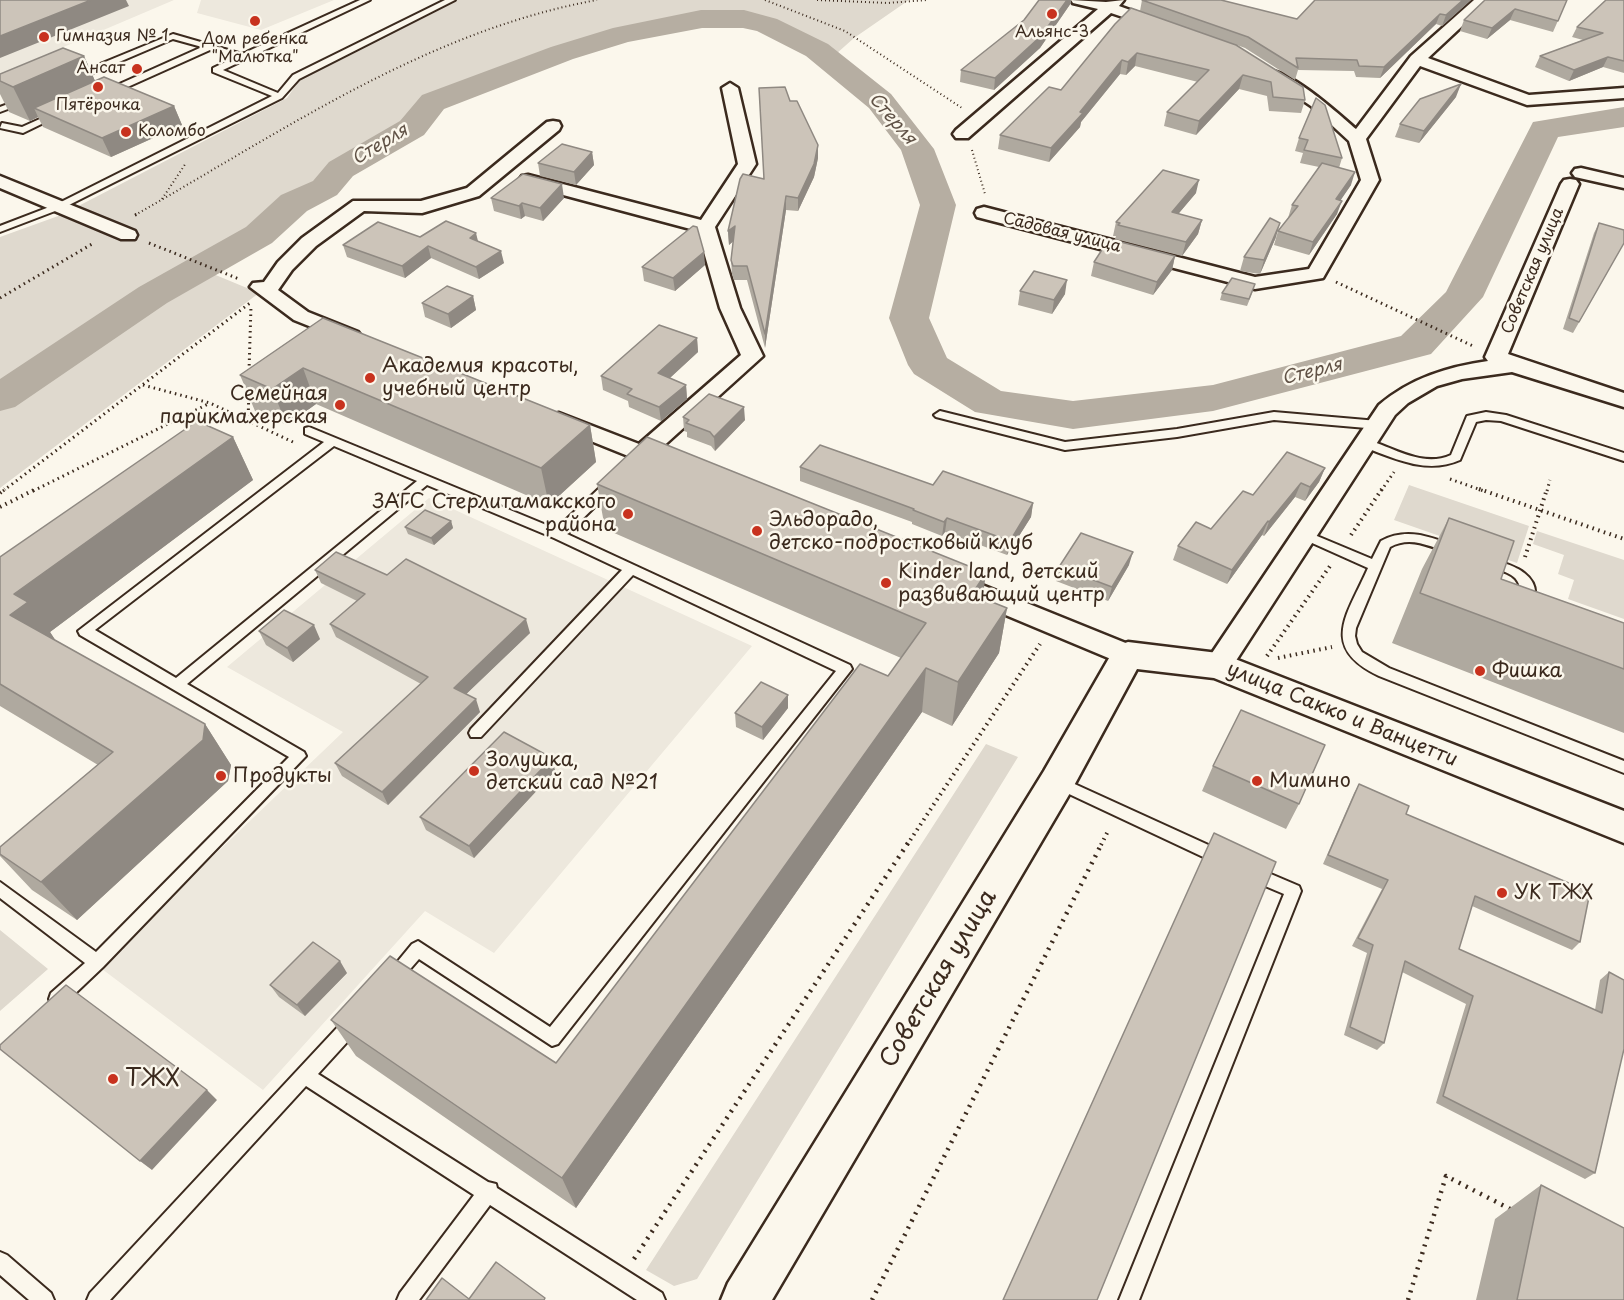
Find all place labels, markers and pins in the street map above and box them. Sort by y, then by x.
marker: Альянс-3 [1045,7,1059,21]
marker: Дом ребенка "Малютка" [248,14,262,28]
place label: Альянс-3 [1015,23,1089,43]
place label: Гимназия № 1 [56,27,169,47]
marker: Гимназия № 1 [37,30,51,44]
place label: Дом ребенка "Малютка" [202,30,308,68]
place label: Ансат [76,59,125,79]
marker: Ансат [130,62,144,76]
marker: Пятёрочка [91,80,105,94]
place label: Пятёрочка [56,96,140,116]
place label: Коломбо [138,122,206,142]
marker: Коломбо [119,125,133,139]
place label: Академия красоты, учебный центр [382,354,579,401]
marker: Академия красоты, учебный центр [363,371,377,385]
place label: Семейная парикмахерская [160,382,328,429]
marker: Семейная парикмахерская [333,398,347,412]
place label: ЗАГС Стерлитамакского района [373,490,616,537]
marker: ЗАГС Стерлитамакского района [621,507,635,521]
place label: Эльдорадо, детско-подростковый клуб [769,508,1033,555]
marker: Эльдорадо, детско-подростковый клуб [750,524,764,538]
place label: Kinder land, детский развивающий центр [898,560,1105,607]
marker: Kinder land, детский развивающий центр [879,576,893,590]
place label: Фишка [1492,659,1562,683]
marker: Фишка [1473,664,1487,678]
place label: Золушка, детский сад №21 [486,748,658,795]
place label: Продукты [233,764,332,788]
marker: Золушка, детский сад №21 [467,764,481,778]
marker: Продукты [214,769,228,783]
place label: Мимино [1269,769,1351,793]
marker: Мимино [1250,774,1264,788]
place label: УК ТЖХ [1514,881,1593,905]
marker: УК ТЖХ [1495,886,1509,900]
place label: ТЖХ [125,1065,180,1093]
marker: ТЖХ [106,1072,120,1086]

